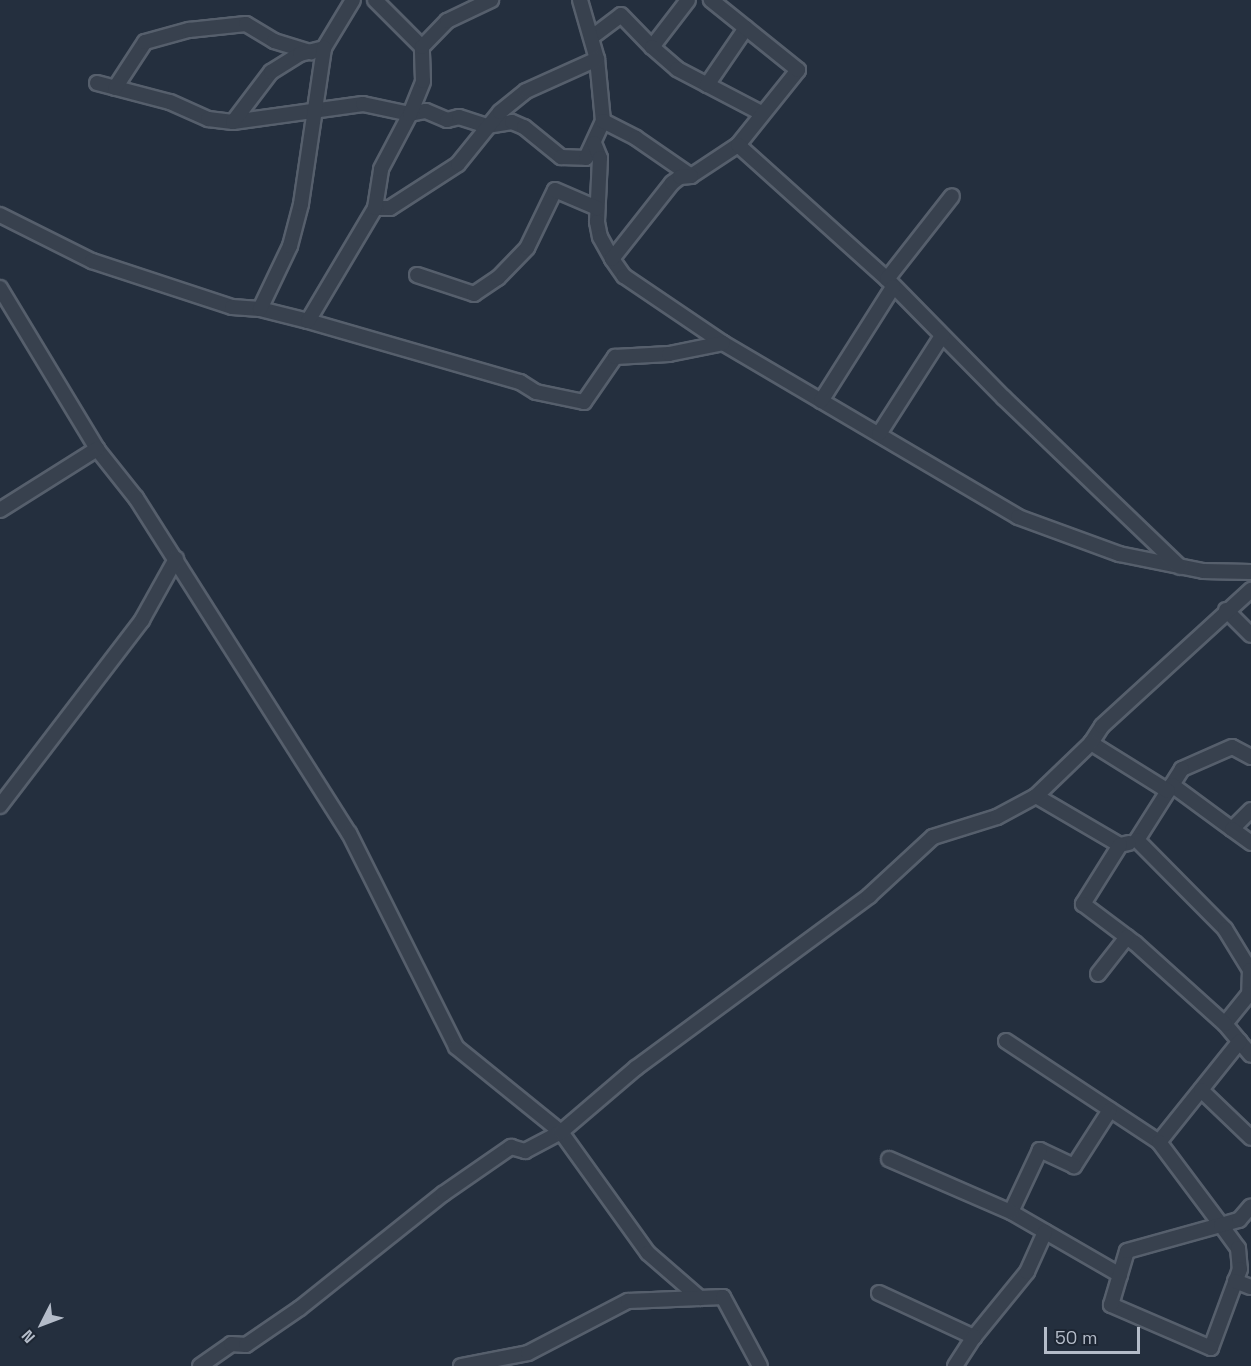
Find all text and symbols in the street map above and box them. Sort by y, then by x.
north arrow [12,1294,72,1354]
scale bar [1047,1315,1143,1353]
text: N [17,1325,40,1347]
text: 50 m [1055,1326,1097,1349]

